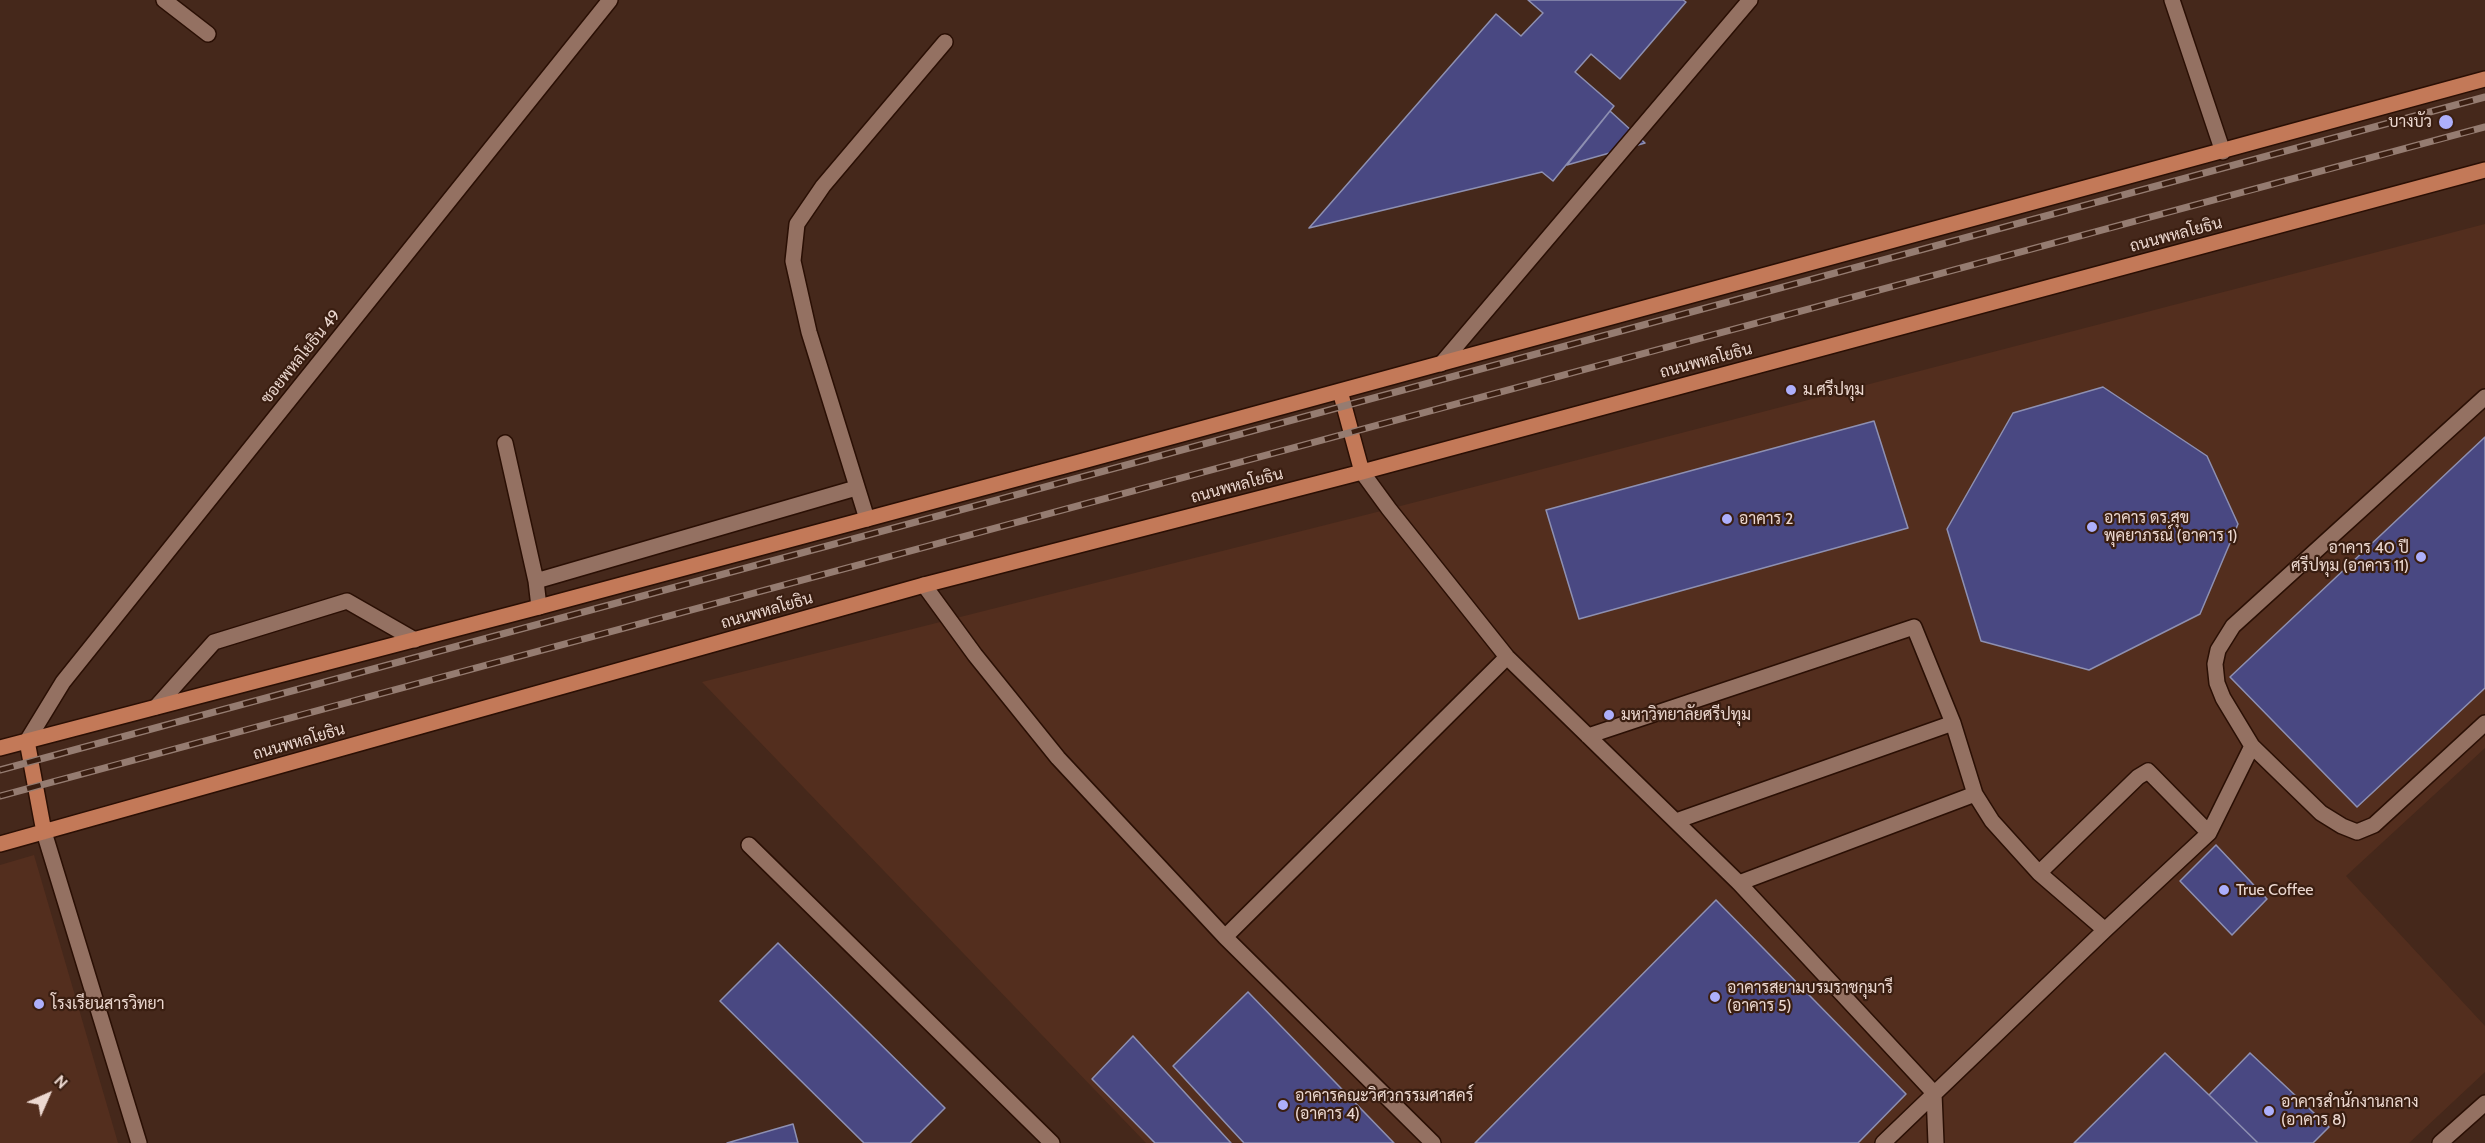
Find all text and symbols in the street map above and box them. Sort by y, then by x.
place label: บางบัว [2388,112,2432,132]
marker: บางบัว [2437,113,2455,131]
street label: ถนนพหลโยธิน [2128,213,2224,257]
street label: ซอยพหลโยธิน 49 [257,306,345,408]
street label: ถนนพหลโยธิน [1658,339,1754,383]
place label: ม.ศรีปทุม [1803,380,1864,400]
marker: ม.ศรีปทุม [1784,383,1798,397]
street label: ถนนพหลโยธิน [1189,464,1285,508]
place label: อาคาร ดร.สุข พุคยาภรณ์ (อาคาร 1) [2104,508,2238,546]
place label: อาคาร 2 [1739,509,1793,529]
marker: อาคาร 2 [1720,512,1734,526]
marker: อาคาร ดร.สุข พุคยาภรณ์ (อาคาร 1) [2085,520,2099,534]
place label: อาคาร 40 ปี ศรีปทุม (อาคาร 11) [2291,538,2409,576]
marker: อาคาร 40 ปี ศรีปทุม (อาคาร 11) [2414,550,2428,564]
street label: ถนนพหลโยธิน [719,589,815,633]
place label: มหาวิทยาลัยศรีปทุม [1621,705,1751,725]
marker: มหาวิทยาลัยศรีปทุม [1602,708,1616,722]
street label: ถนนพหลโยธิน [251,720,347,764]
place label: True Coffee [2236,880,2314,900]
marker: True Coffee [2217,883,2231,897]
place label: อาคารสยามบรมราชกุมารี (อาคาร 5) [1727,978,1893,1016]
marker: อาคารสยามบรมราชกุมารี (อาคาร 5) [1708,990,1722,1004]
place label: โรงเรียนสารวิทยา [51,994,165,1014]
marker: โรงเรียนสารวิทยา [32,997,46,1011]
north arrow [18,1065,78,1125]
text: N [50,1071,72,1093]
place label: อาคารคณะวิศวกรรมศาสคร์ (อาคาร 4) [1295,1086,1473,1124]
place label: อาคารสำนักงานกลาง (อาคาร 8) [2281,1092,2418,1130]
marker: อาคารคณะวิศวกรรมศาสคร์ (อาคาร 4) [1276,1098,1290,1112]
marker: อาคารสำนักงานกลาง (อาคาร 8) [2262,1104,2276,1118]

